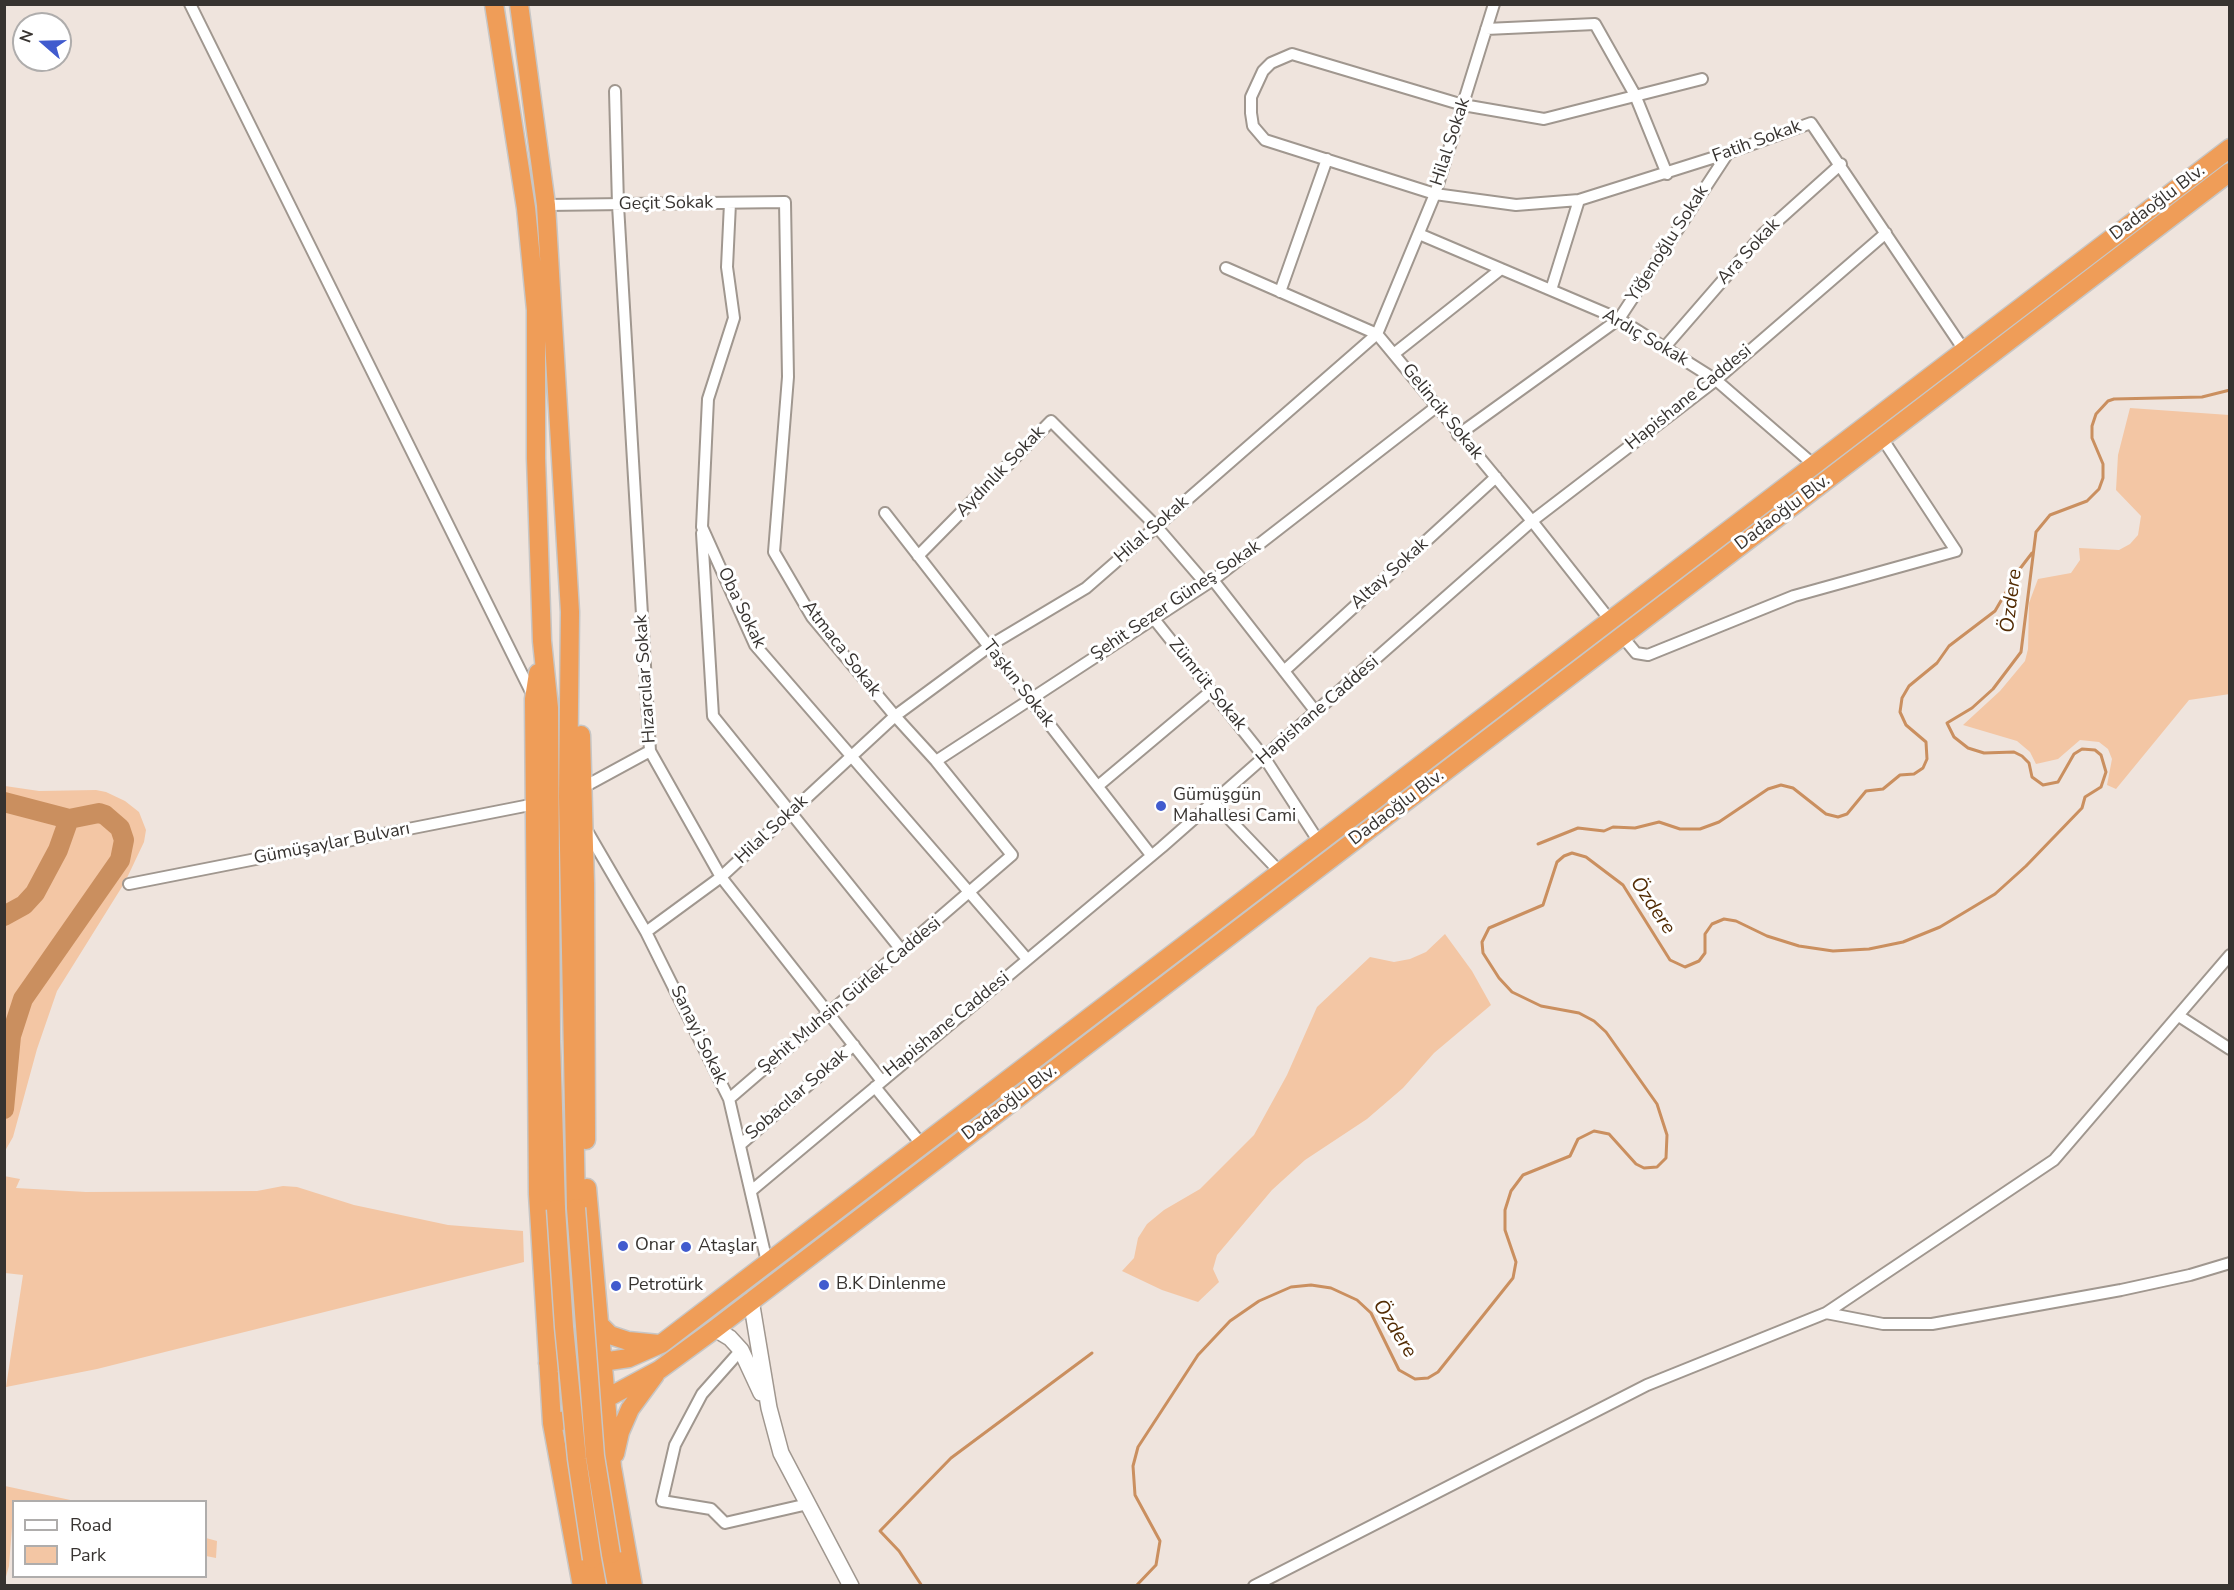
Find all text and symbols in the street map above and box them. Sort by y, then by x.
north arrow [12,12,72,72]
text: N [15,27,39,46]
street label: Hilal Sokak [1427,95,1475,189]
street label: Fatih Sokak [1710,116,1804,168]
street label: Dadaoğlu Blv. [2106,160,2210,246]
street label: Yiğenoğlu Sokak [1622,182,1714,306]
street label: Geçit Sokak [619,192,713,216]
street label: Ara Sokak [1713,215,1785,289]
street label: Ardıç Sokak [1598,305,1692,371]
street label: Hapishane Caddesi [1622,341,1756,455]
street label: Gelincik Sokak [1397,360,1487,464]
street label: Aydınlık Sokak [952,422,1050,522]
street label: Dadaoğlu Blv. [1731,470,1835,556]
street label: Hilal Sokak [1110,492,1194,568]
street label: Altay Sokak [1347,534,1433,614]
street label: Şehit Sezer Güneş Sokak [1087,536,1265,666]
street label: Oba Sokak [712,564,770,652]
water label: Özdere [1996,568,2028,634]
street label: Atmaca Sokak [797,597,885,701]
street label: Hızarcılar Sokak [631,614,661,744]
street label: Zümrüt Sokak [1163,635,1251,735]
street label: Taşkın Sokak [977,636,1059,732]
street label: Hapishane Caddesi [1252,652,1384,770]
street label: Dadaoğlu Blv. [1345,765,1449,851]
place label: Gümüşgün Mahallesi Cami [1173,785,1296,828]
street label: Hilal Sokak [731,791,813,869]
marker: Gümüşgün Mahallesi Cami [1154,799,1168,813]
street label: Gümüşaylar Bulvarı [252,818,412,870]
water label: Özdere [1624,873,1680,939]
street label: Şehit Muhsin Gürlek Caddesi [754,913,946,1079]
street label: Hapishane Caddesi [880,968,1014,1082]
street label: Sanayi Sokak [665,982,731,1088]
street label: Sobacılar Sokak [742,1045,852,1145]
street label: Dadaoğlu Blv. [958,1060,1062,1146]
place label: Onar [635,1235,675,1257]
place label: Ataşlar [698,1236,757,1258]
marker: Onar [616,1239,630,1253]
marker: Ataşlar [679,1240,693,1254]
place label: B.K Dinlenme [836,1274,946,1296]
place label: Petrotürk [628,1275,703,1297]
marker: B.K Dinlenme [817,1278,831,1292]
marker: Petrotürk [609,1279,623,1293]
water label: Özdere [1367,1295,1421,1363]
legend [12,1500,207,1578]
text: Road [70,1513,112,1537]
text: Park [70,1543,106,1567]

